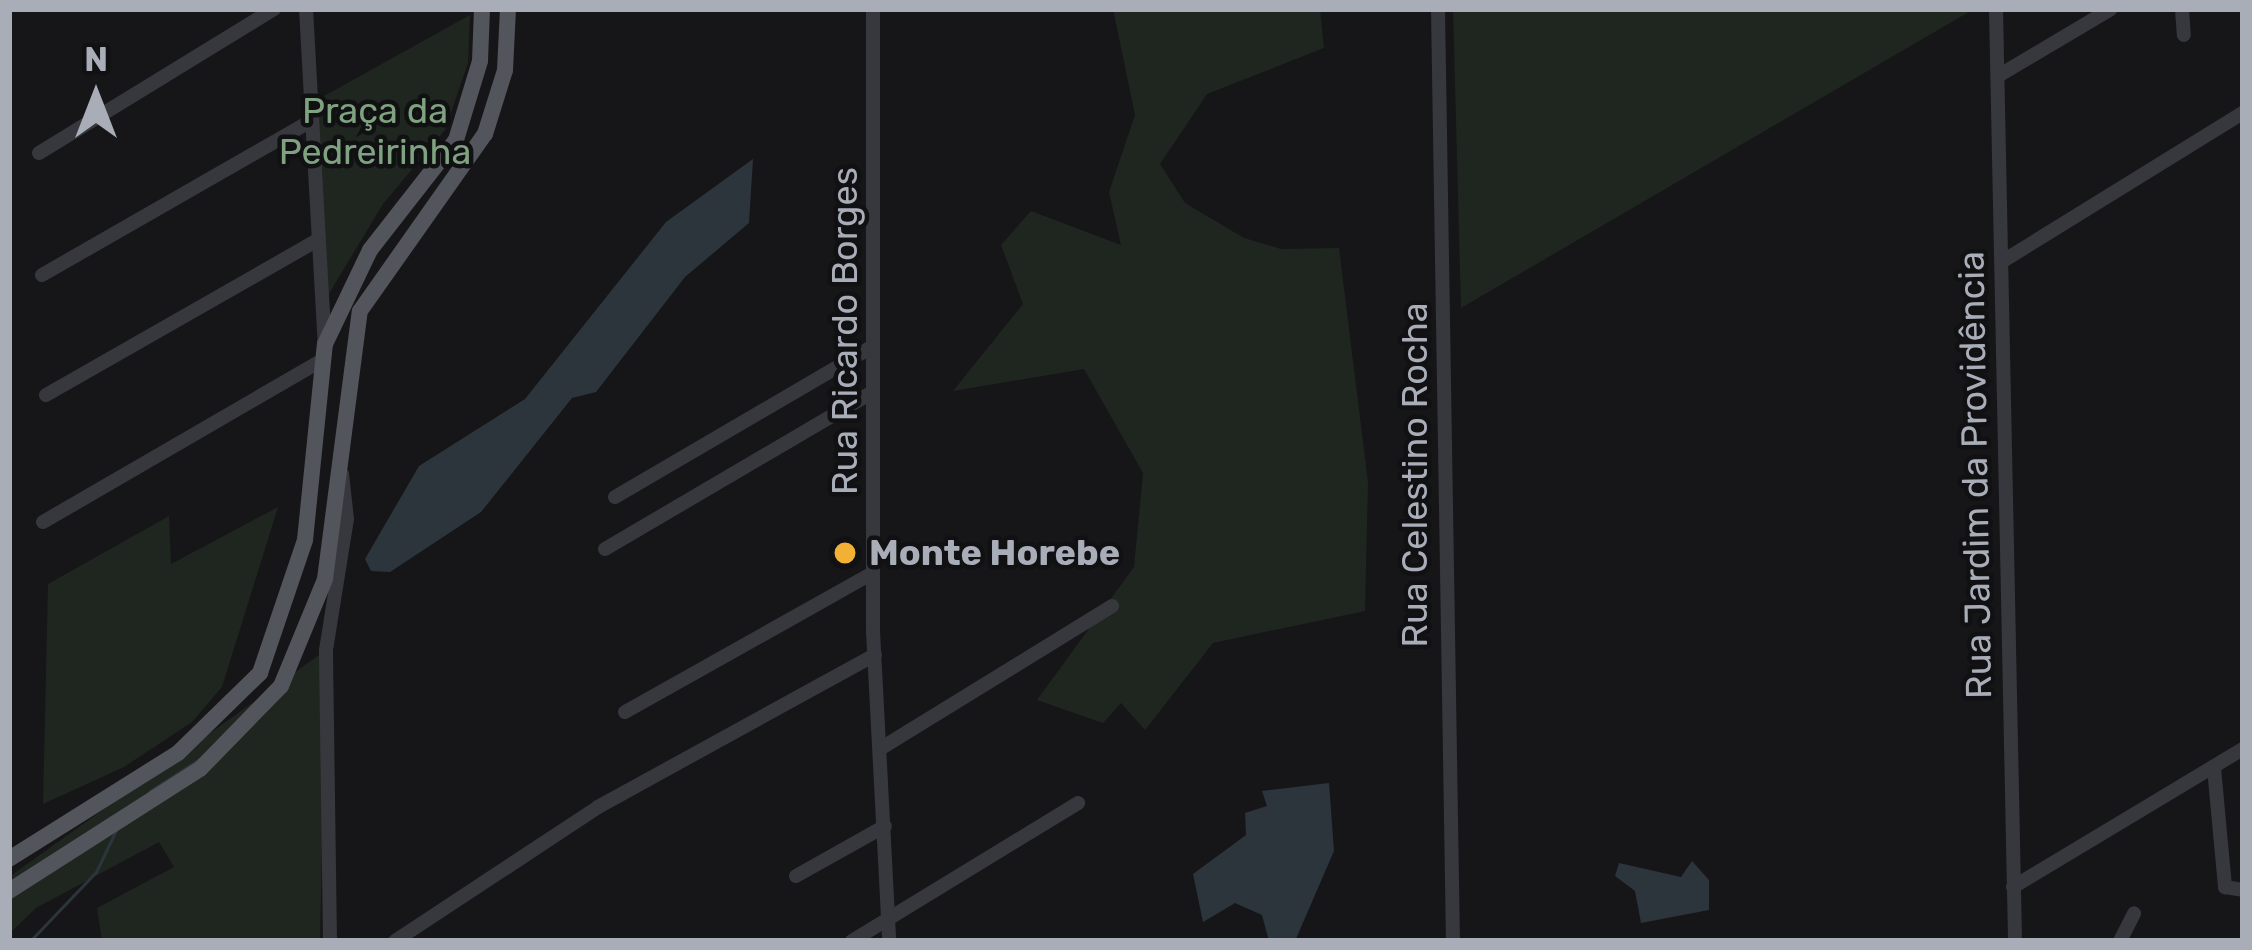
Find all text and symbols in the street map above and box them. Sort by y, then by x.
north arrow [36,36,156,156]
text: N [84,40,108,79]
park label: Praça da Pedreirinha [279,88,471,173]
street label: Rua Ricardo Borges [823,167,867,495]
street label: Rua Jardim da Providência [1949,251,2001,699]
street label: Rua Celestino Rocha [1393,302,1437,648]
place label: Monte Horebe [869,531,1120,575]
marker: Monte Horebe [832,540,858,566]

